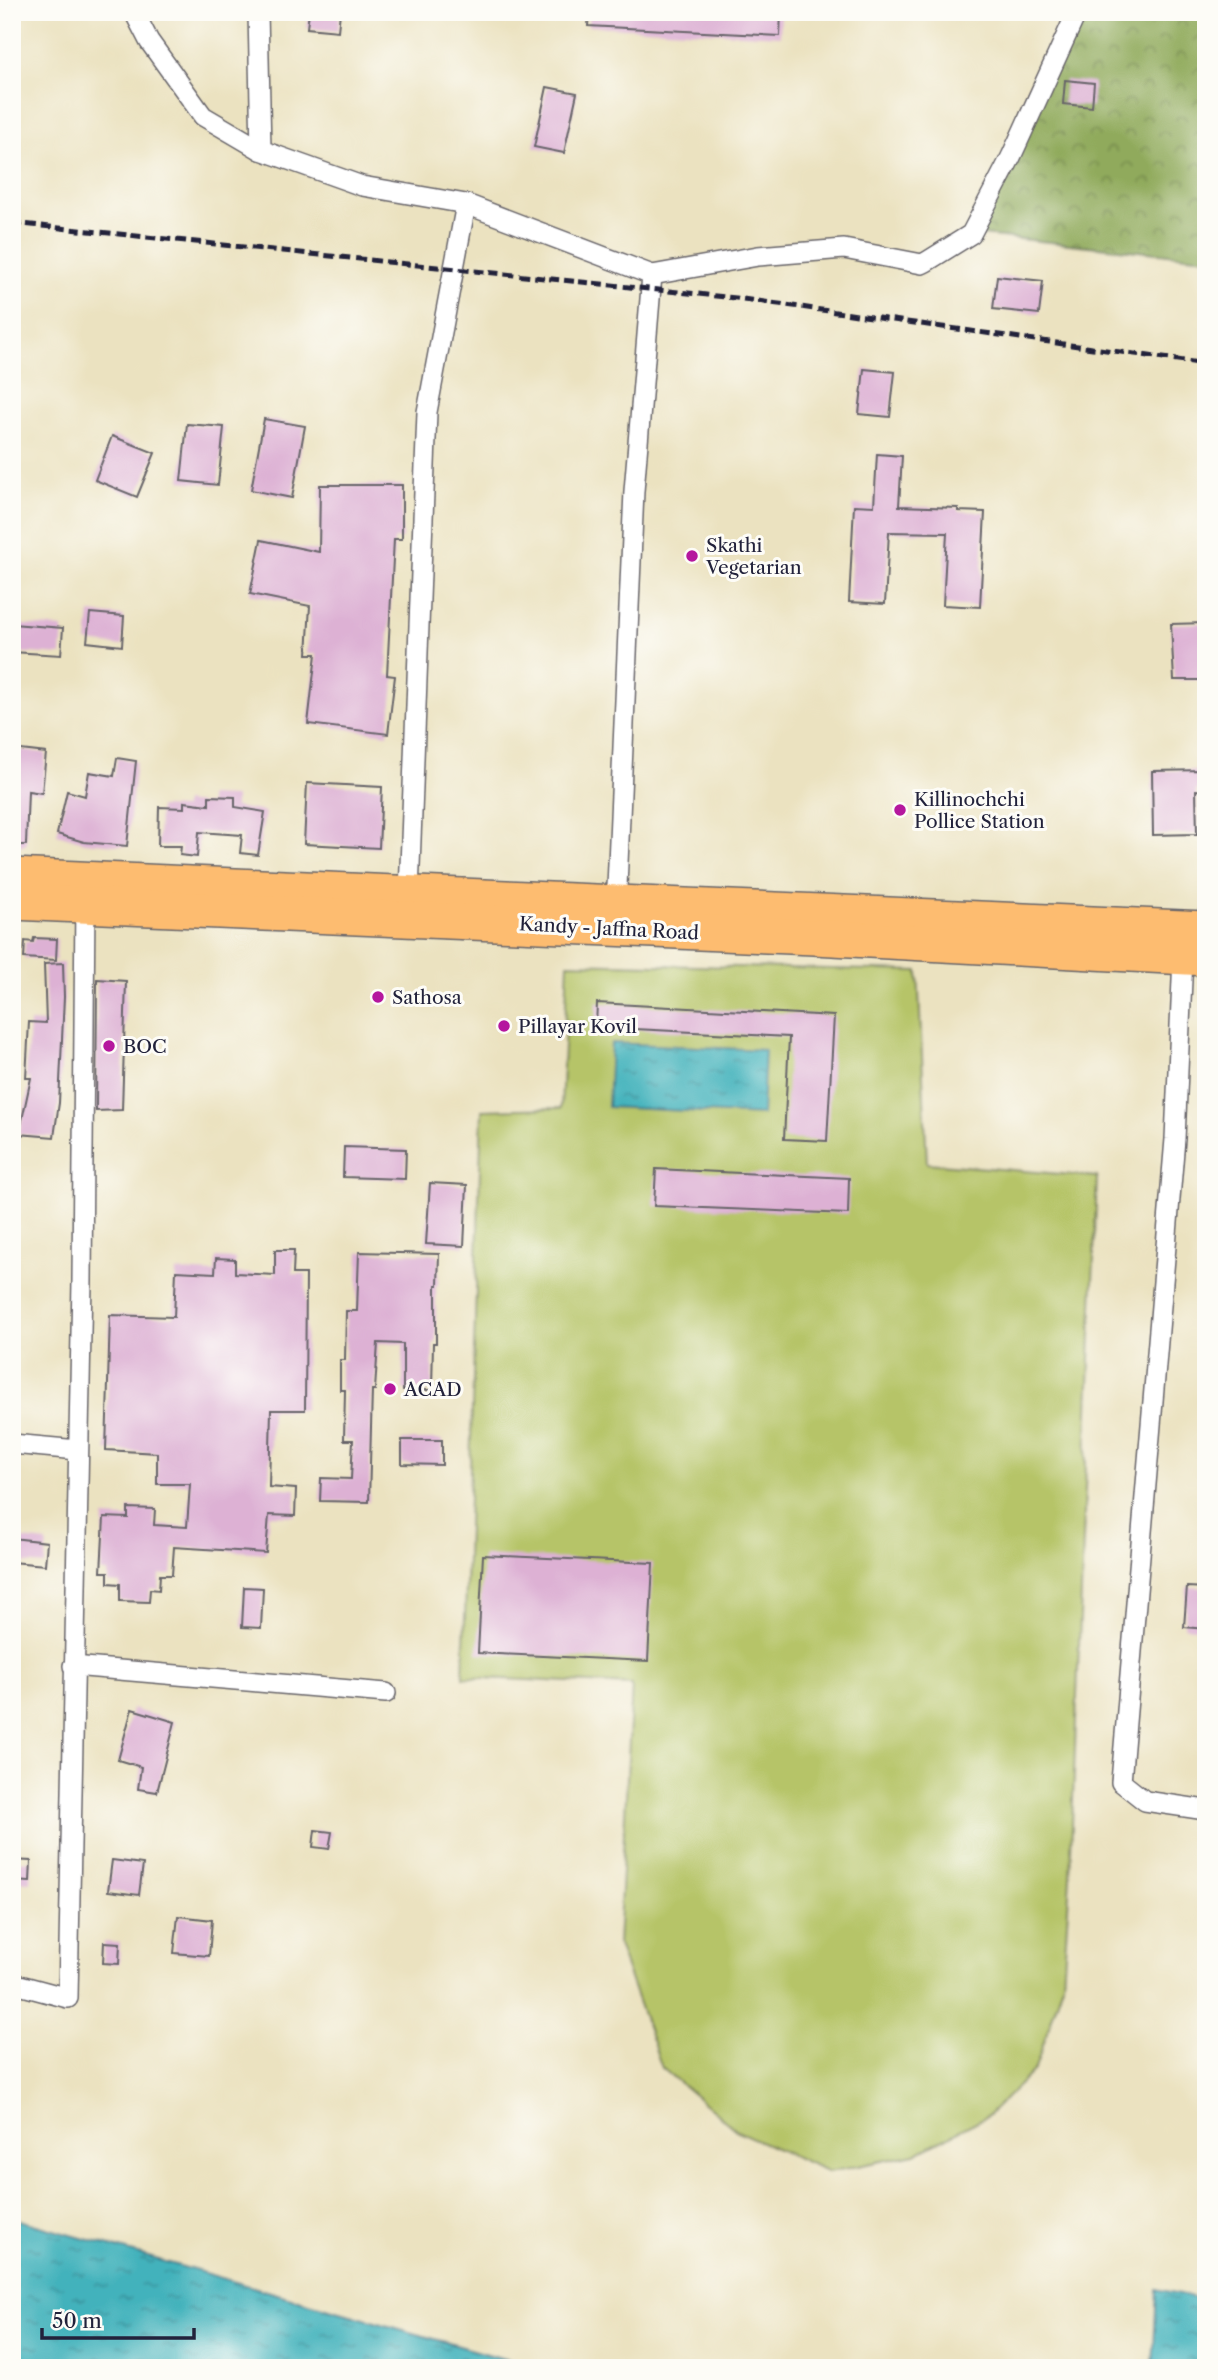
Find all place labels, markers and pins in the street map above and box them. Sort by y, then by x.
place label: Skathi Vegetarian [705,534,802,579]
marker: Skathi Vegetarian [684,548,700,564]
place label: Killinochchi Pollice Station [914,788,1045,833]
marker: Killinochchi Pollice Station [892,802,908,818]
place label: Sathosa [392,986,462,1009]
marker: Sathosa [370,989,386,1005]
place label: Pillayar Kovil [518,1015,637,1038]
marker: Pillayar Kovil [496,1018,512,1034]
place label: BOC [123,1035,167,1058]
marker: BOC [101,1038,117,1054]
place label: ACAD [403,1378,462,1401]
marker: ACAD [382,1381,398,1397]

